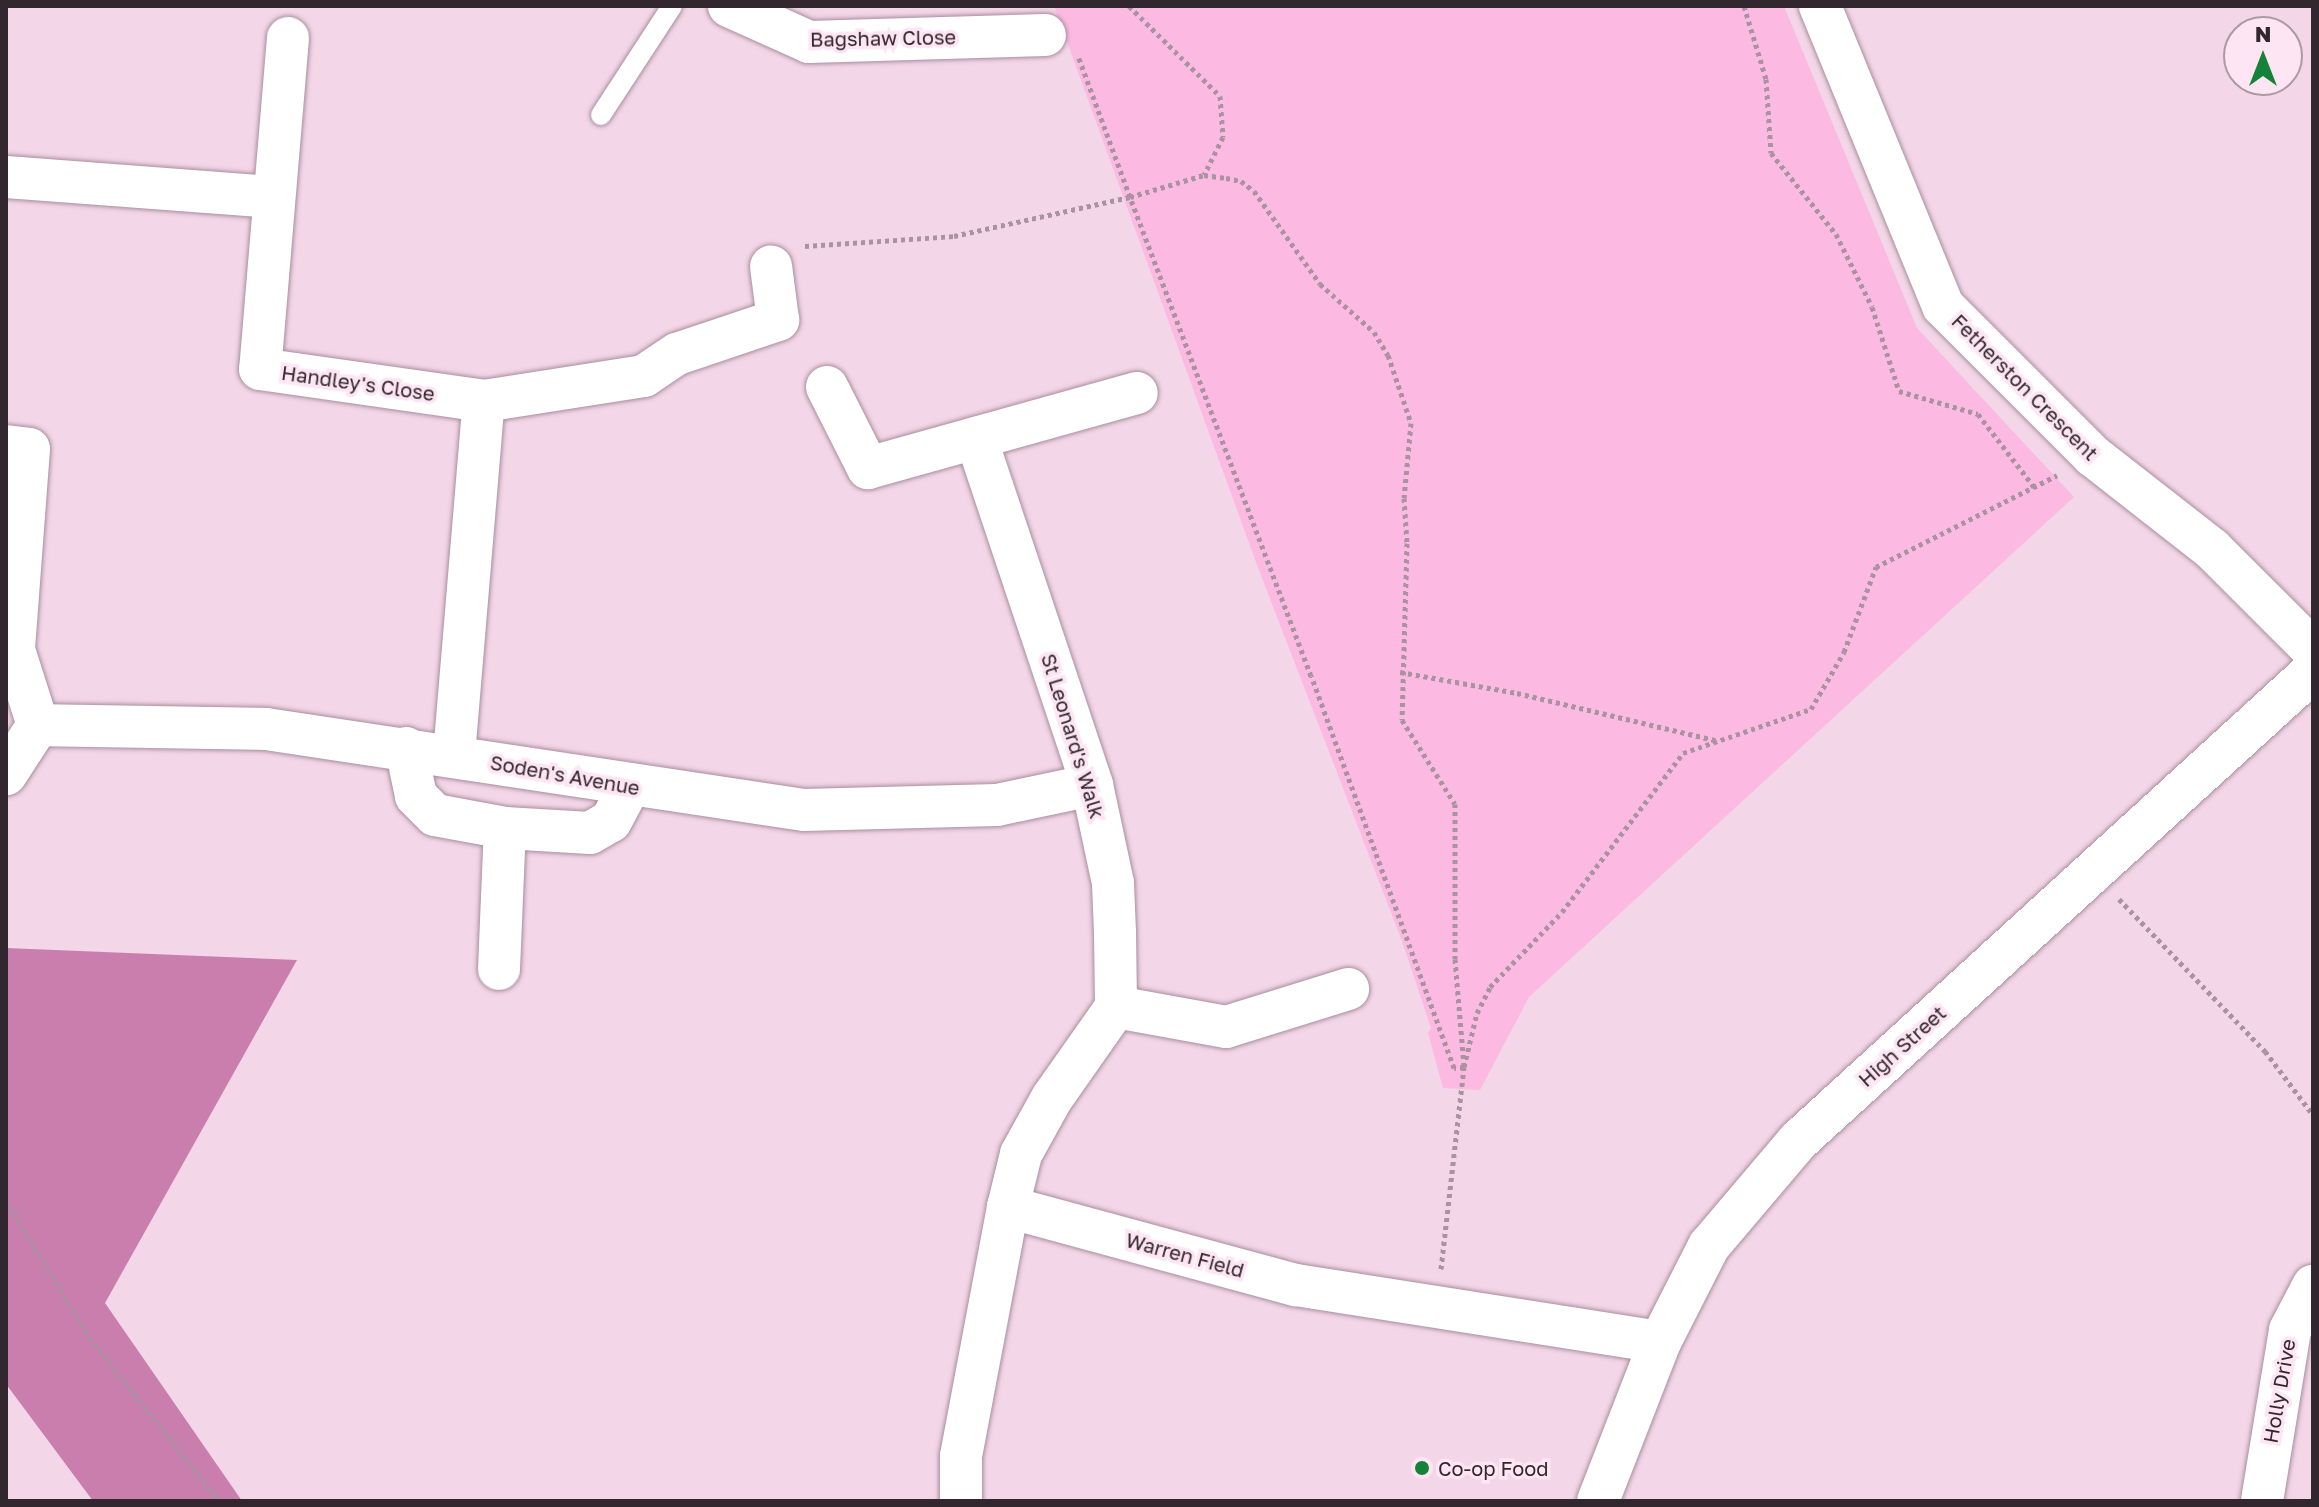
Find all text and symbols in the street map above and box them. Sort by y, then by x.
north arrow [2223,16,2303,96]
text: N [2255,20,2271,47]
street label: Bagshaw Close [810,25,956,51]
street label: Fetherston Crescent [1947,309,2103,465]
street label: Handley's Close [280,360,436,406]
street label: St Leonard's Walk [1037,651,1109,821]
street label: Soden's Avenue [488,750,642,800]
street label: High Street [1853,1000,1951,1092]
street label: Warren Field [1123,1228,1247,1282]
street label: Holly Drive [2258,1337,2300,1445]
place label: Co-op Food [1438,1456,1548,1480]
marker: Co-op Food [1413,1459,1431,1477]

